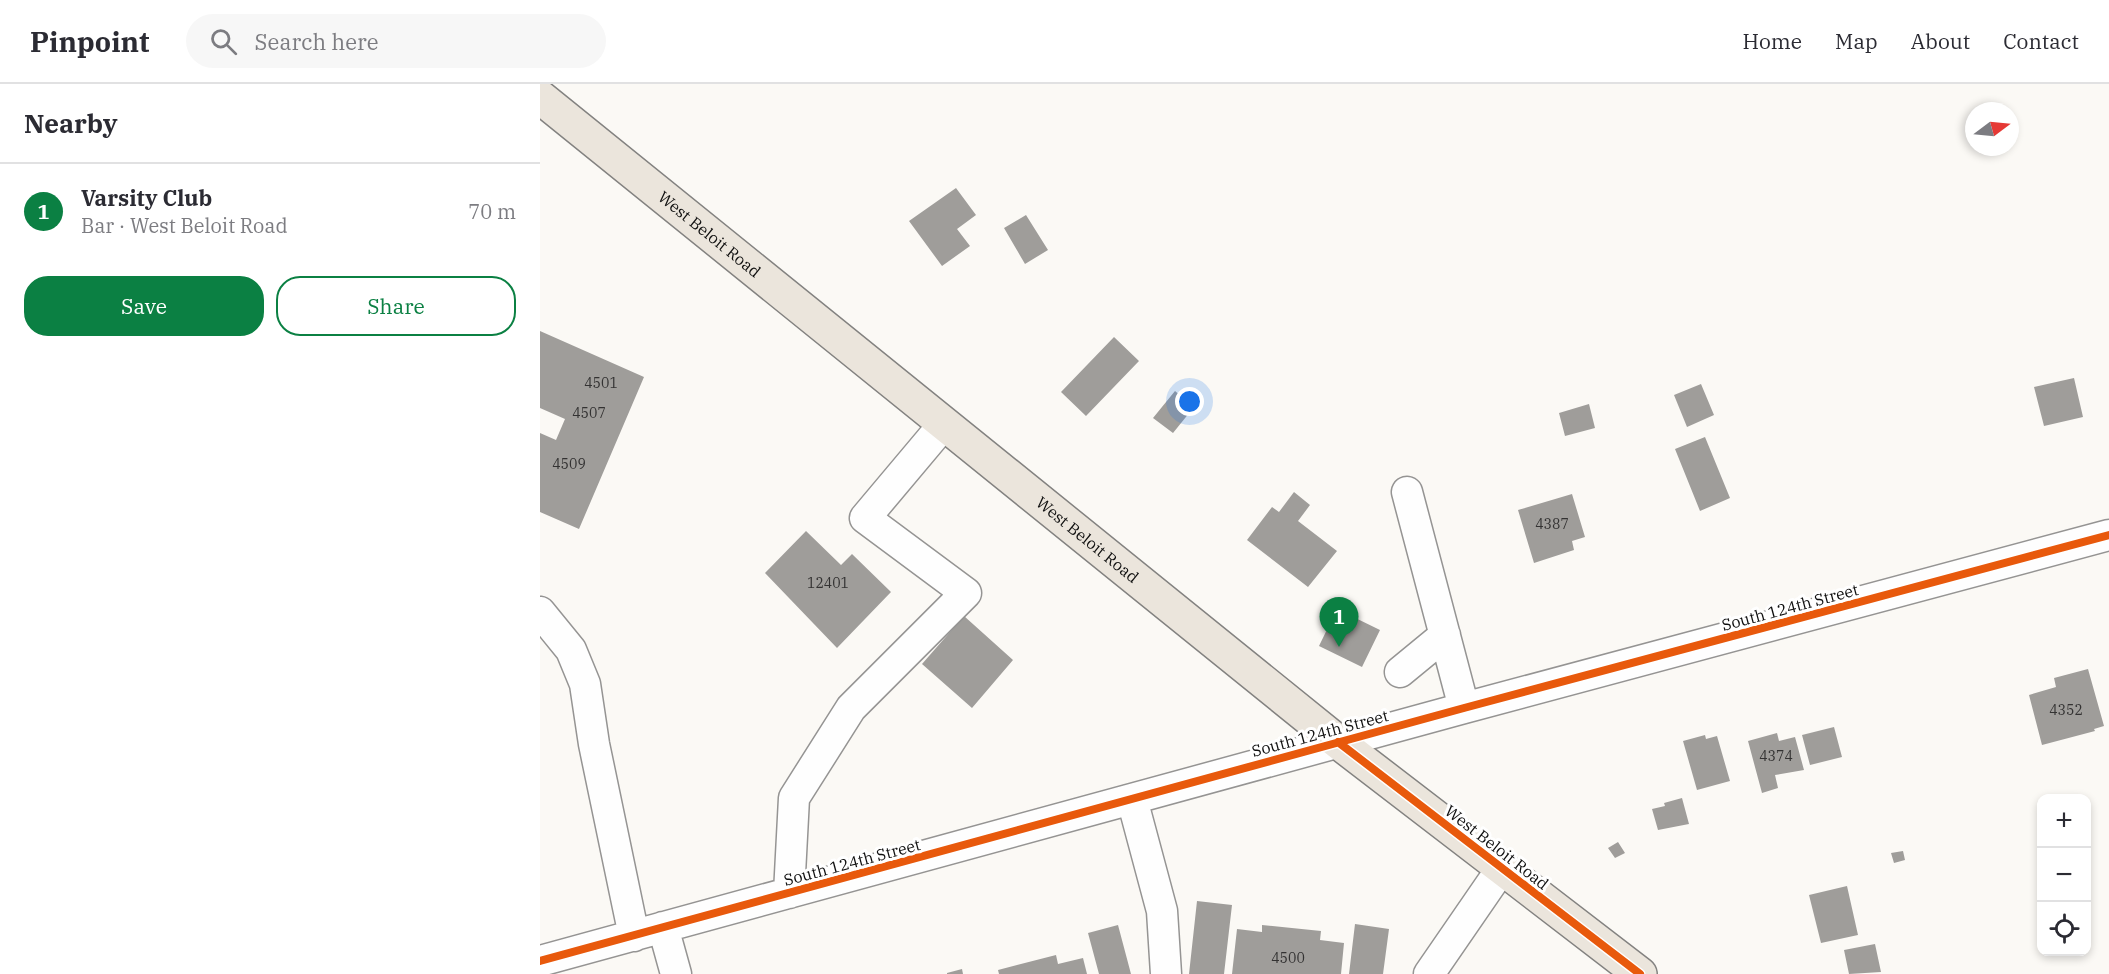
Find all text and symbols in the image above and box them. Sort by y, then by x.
search box [186,14,606,68]
text: Pinpoint [30,23,150,60]
icon: search [207,25,240,58]
text: Search here [255,27,378,56]
text: Home [1742,27,1802,55]
text: Map [1835,27,1878,55]
text: About [1911,27,1970,55]
text: Contact [2003,27,2079,55]
north arrow [1965,102,2019,156]
text: Nearby [24,106,118,140]
text: Varsity Club [81,183,212,212]
street label: West Beloit Road [654,187,765,282]
text: 1 [38,198,50,225]
text: 70 m [468,198,516,225]
text: Bar · West Beloit Road [81,212,288,239]
button: Save [24,276,264,336]
button: Share [276,276,516,336]
house number: 4501 [584,374,618,392]
your location [1175,387,1204,416]
house number: 4507 [572,404,606,422]
house number: 4509 [552,455,586,473]
street label: West Beloit Road [1032,492,1143,587]
house number: 4387 [1535,515,1569,533]
house number: 12401 [807,574,849,592]
street label: South 124th Street [1719,579,1861,635]
pin: 1 [1320,598,1358,647]
house number: 4352 [2049,701,2083,719]
street label: South 124th Street [1249,705,1391,761]
house number: 4374 [1759,747,1793,765]
map controls [2037,794,2091,956]
button: + [2037,794,2091,848]
street label: West Beloit Road [1441,800,1553,894]
street label: South 124th Street [781,834,923,890]
button: − [2037,848,2091,902]
button: locate [2037,902,2091,956]
house number: 4500 [1271,949,1305,967]

